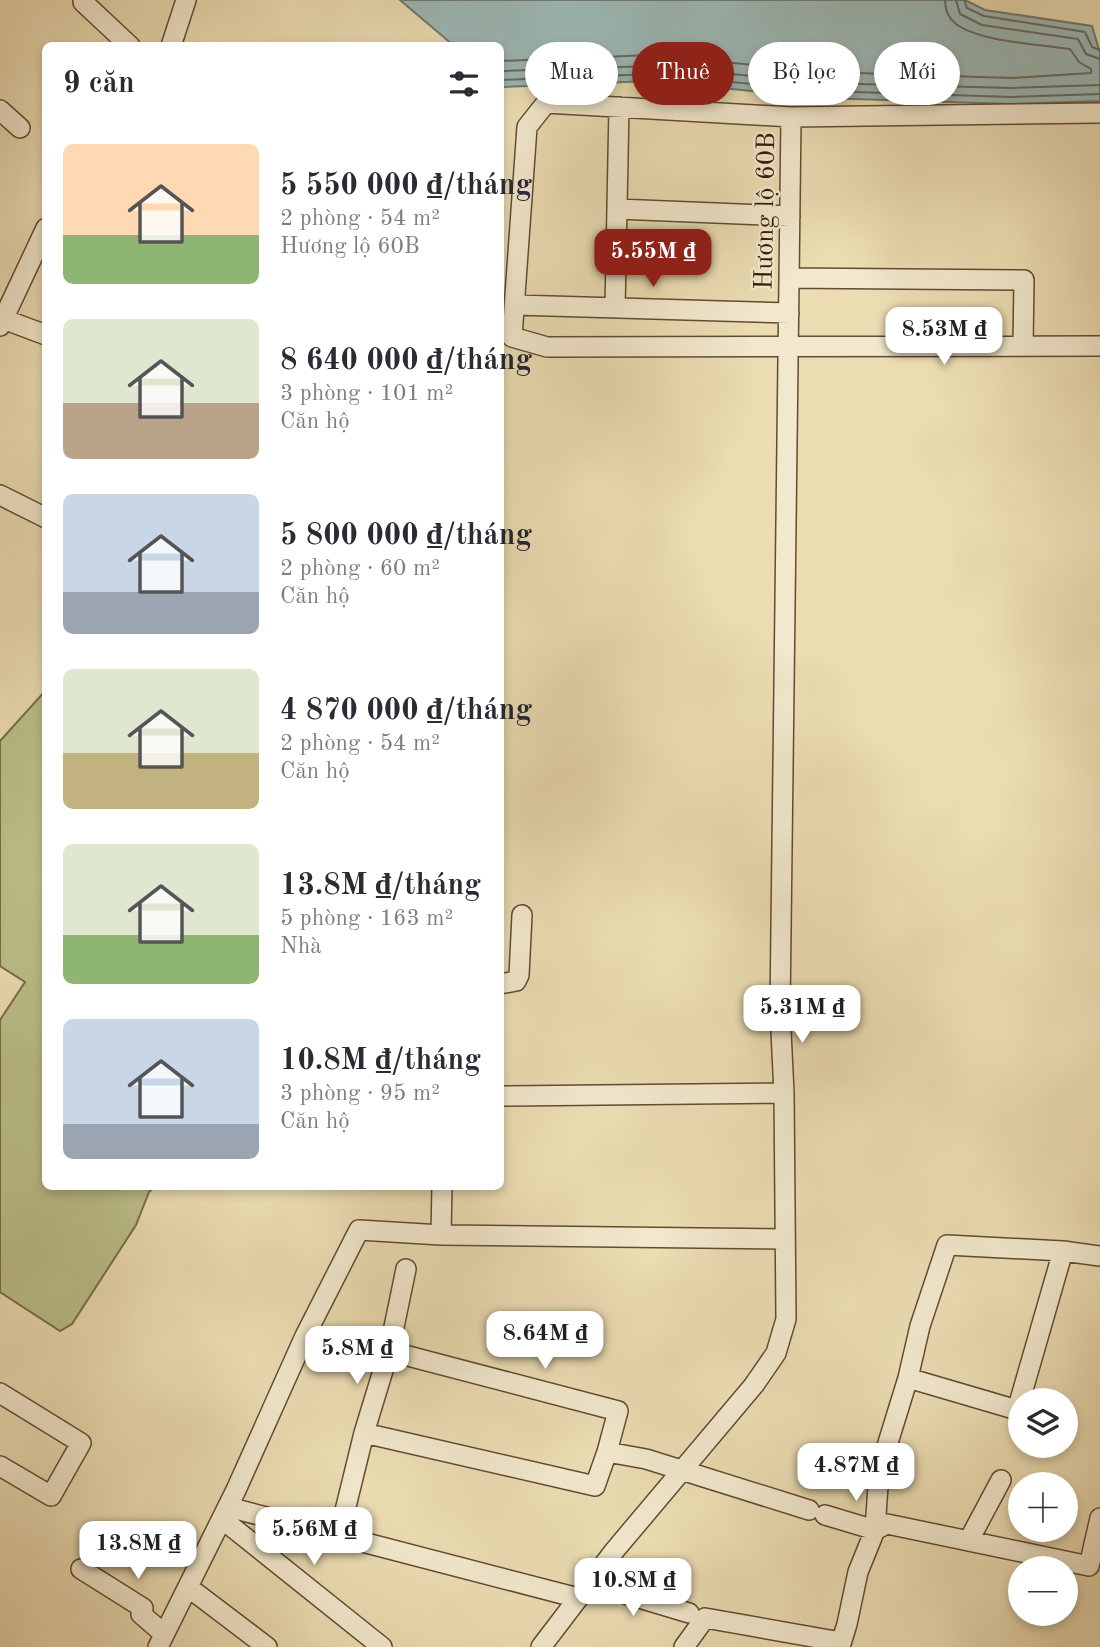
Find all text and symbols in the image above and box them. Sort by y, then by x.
chip: Mua [525,42,618,105]
chip: Thuê [632,42,734,105]
chip: Bộ lọc [748,42,860,105]
chip: Mới [874,42,960,105]
icon: filters [445,65,483,103]
text: 9 căn [63,69,135,99]
street label: Hương lộ 60B [752,132,780,290]
text: 5 550 000 ₫/tháng [280,171,532,201]
icon: home [119,172,203,256]
text: 2 phòng · 54 m² [280,207,440,230]
pin: 5.55M ₫ [588,230,718,289]
text: Hương lộ 60B [280,235,420,258]
text: 5.55M ₫ [610,240,696,263]
pin: 8.53M ₫ [879,308,1009,367]
text: 8.53M ₫ [901,318,987,341]
text: 8 640 000 ₫/tháng [280,346,532,376]
icon: home [119,347,203,431]
text: 3 phòng · 101 m² [280,382,453,405]
text: Căn hộ [280,410,350,433]
text: 5 800 000 ₫/tháng [280,521,532,551]
icon: home [119,522,203,606]
text: 2 phòng · 60 m² [280,557,440,580]
text: Căn hộ [280,585,350,608]
text: 4 870 000 ₫/tháng [280,696,532,726]
icon: home [119,697,203,781]
text: 2 phòng · 54 m² [280,732,440,755]
text: Căn hộ [280,760,350,783]
text: 13.8M ₫/tháng [280,871,481,901]
icon: home [119,872,203,956]
text: 5 phòng · 163 m² [280,907,453,930]
text: Nhà [280,935,322,958]
pin: 5.31M ₫ [737,986,867,1045]
text: 5.31M ₫ [759,996,845,1019]
text: 10.8M ₫/tháng [280,1046,481,1076]
icon: home [119,1047,203,1131]
text: 3 phòng · 95 m² [280,1082,440,1105]
text: Căn hộ [280,1110,350,1133]
pin: 8.64M ₫ [480,1312,610,1371]
text: 8.64M ₫ [502,1322,588,1345]
pin: 5.8M ₫ [300,1326,414,1386]
text: 5.8M ₫ [321,1337,393,1360]
map controls [1008,1388,1078,1626]
button: layers [1008,1388,1078,1458]
pin: 4.87M ₫ [791,1444,921,1503]
text: 4.87M ₫ [813,1454,899,1477]
button: + [1008,1472,1078,1542]
pin: 5.56M ₫ [249,1508,379,1567]
text: 5.56M ₫ [271,1518,357,1541]
pin: 13.8M ₫ [73,1522,203,1581]
text: 13.8M ₫ [95,1532,181,1555]
button: − [1008,1556,1078,1626]
pin: 10.8M ₫ [568,1558,698,1618]
text: 10.8M ₫ [590,1569,676,1592]

